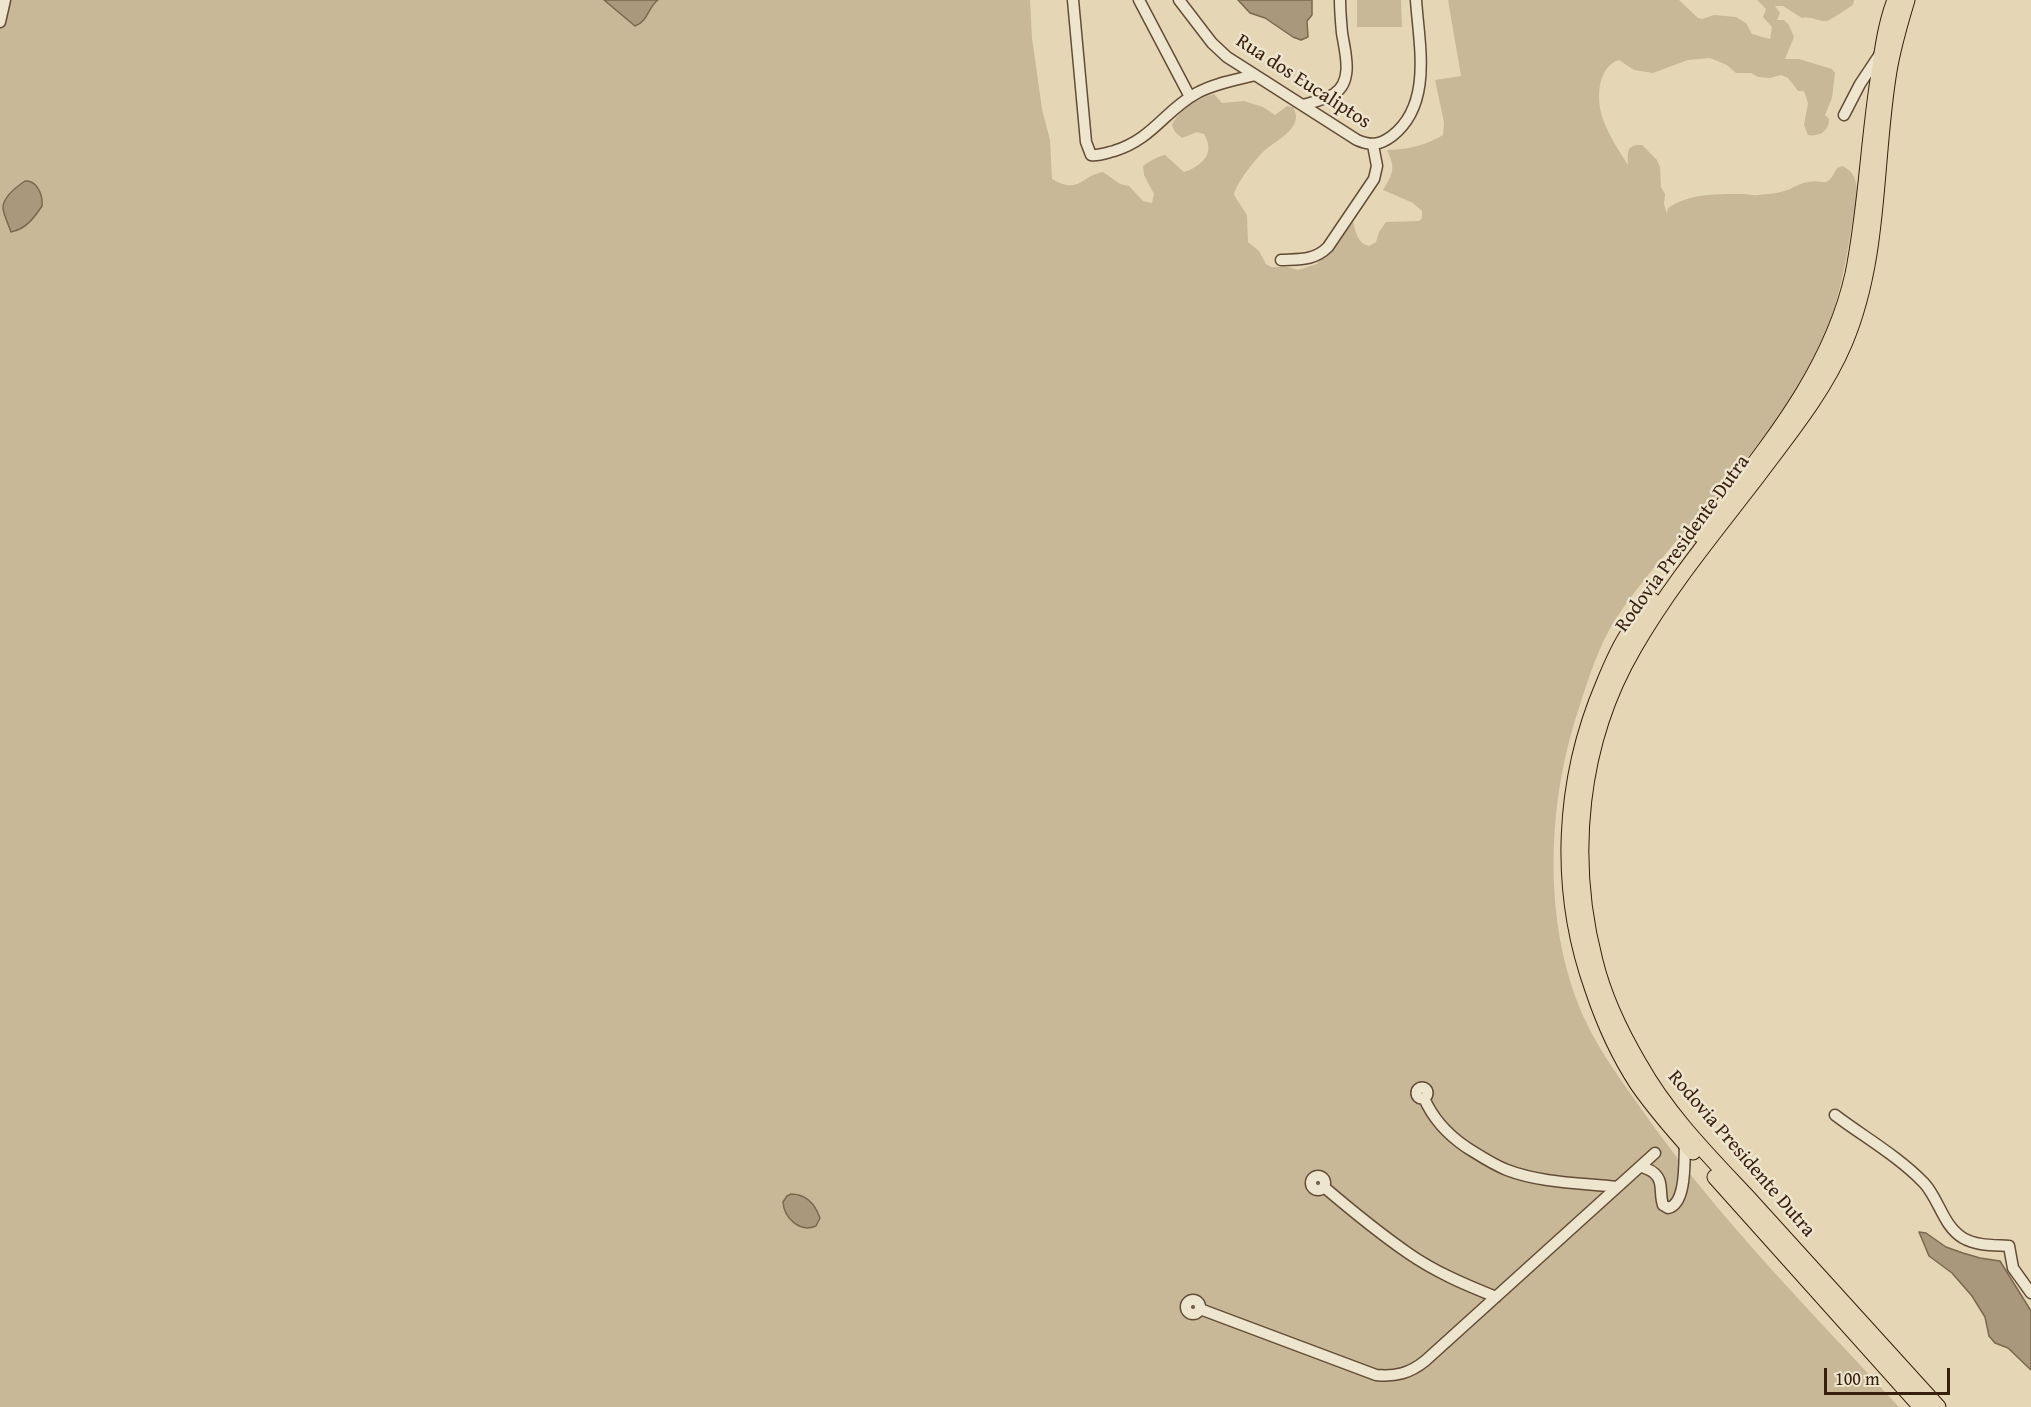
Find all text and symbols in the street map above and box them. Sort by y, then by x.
street label: Rua dos Eucaliptos [1231,29,1375,135]
street label: Rodovia Presidente Dutra [1611,451,1755,637]
street label: Rodovia Presidente Dutra [1662,1066,1820,1242]
scale bar [1827,1356,1953,1394]
text: 100 m [1835,1365,1880,1392]

